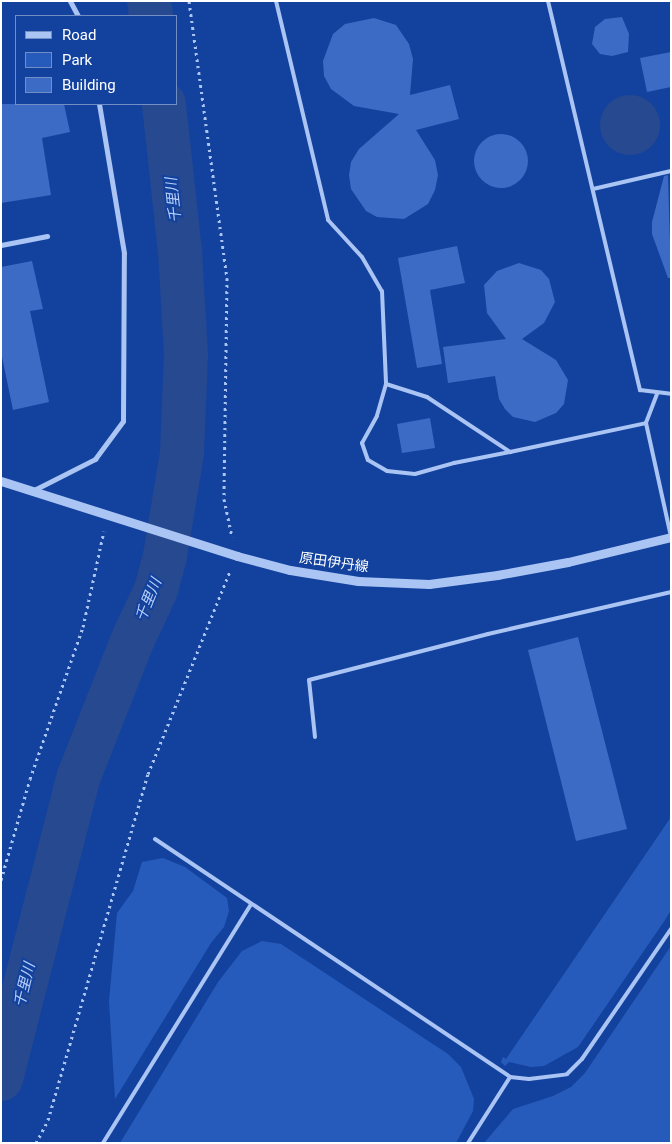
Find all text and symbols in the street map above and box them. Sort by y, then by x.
legend [15,15,178,105]
text: Road [62,26,96,44]
text: Park [62,51,92,69]
text: Building [62,76,116,94]
water label: 千里川 [163,177,185,223]
street label: 原田伊丹線 [298,549,370,575]
water label: 千里川 [132,576,166,624]
water label: 千里川 [11,961,39,1009]

